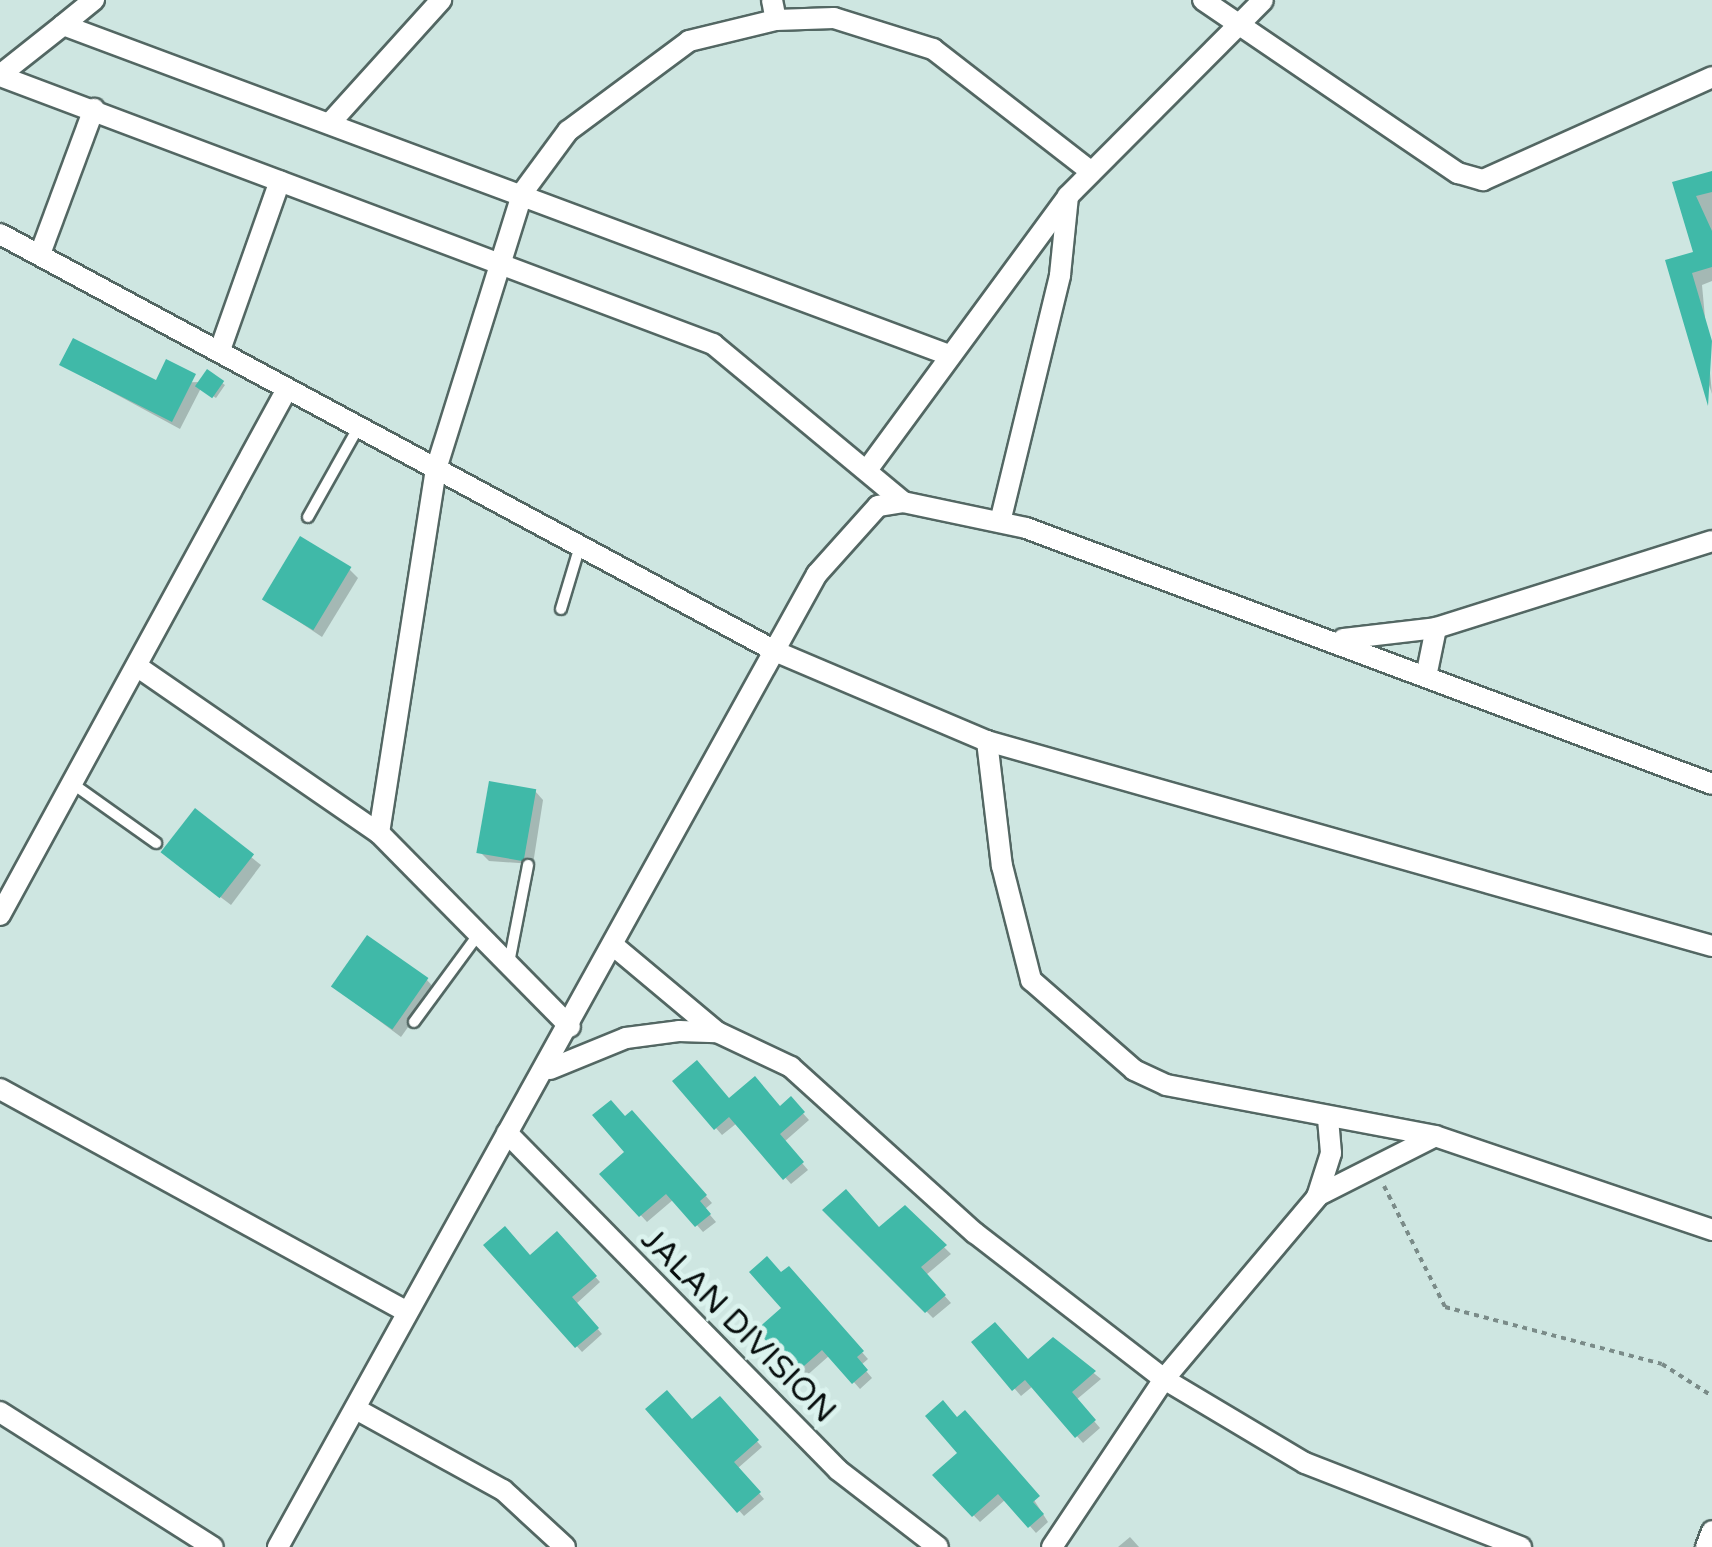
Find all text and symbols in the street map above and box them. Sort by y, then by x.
street label: JALAN DIVISION [633,1221,843,1431]

